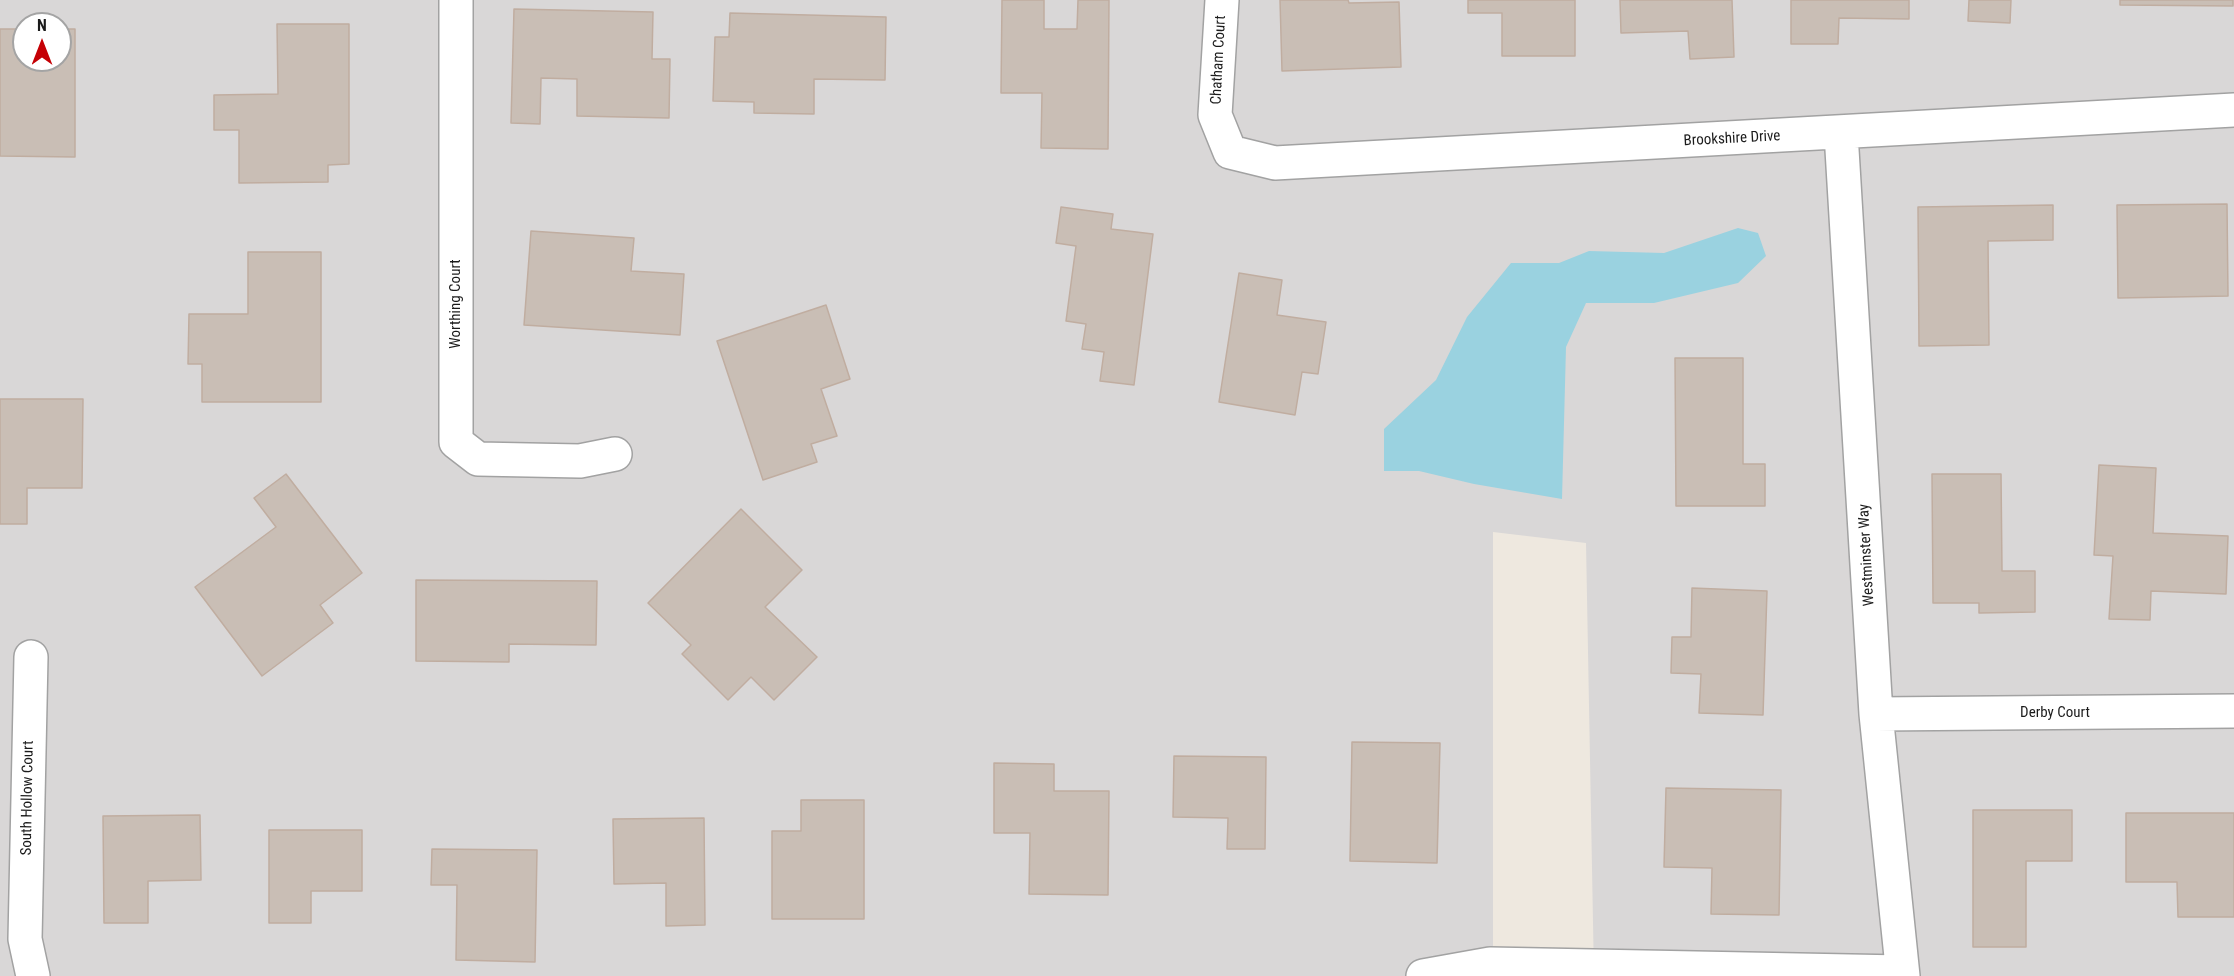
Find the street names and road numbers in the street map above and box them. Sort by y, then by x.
street label: Chatham Court [1208,15,1230,105]
street label: Brookshire Drive [1683,127,1781,151]
street label: Worthing Court [447,259,465,349]
street label: Westminster Way [1855,503,1879,607]
street label: Derby Court [2020,704,2090,722]
street label: South Hollow Court [18,740,38,856]

